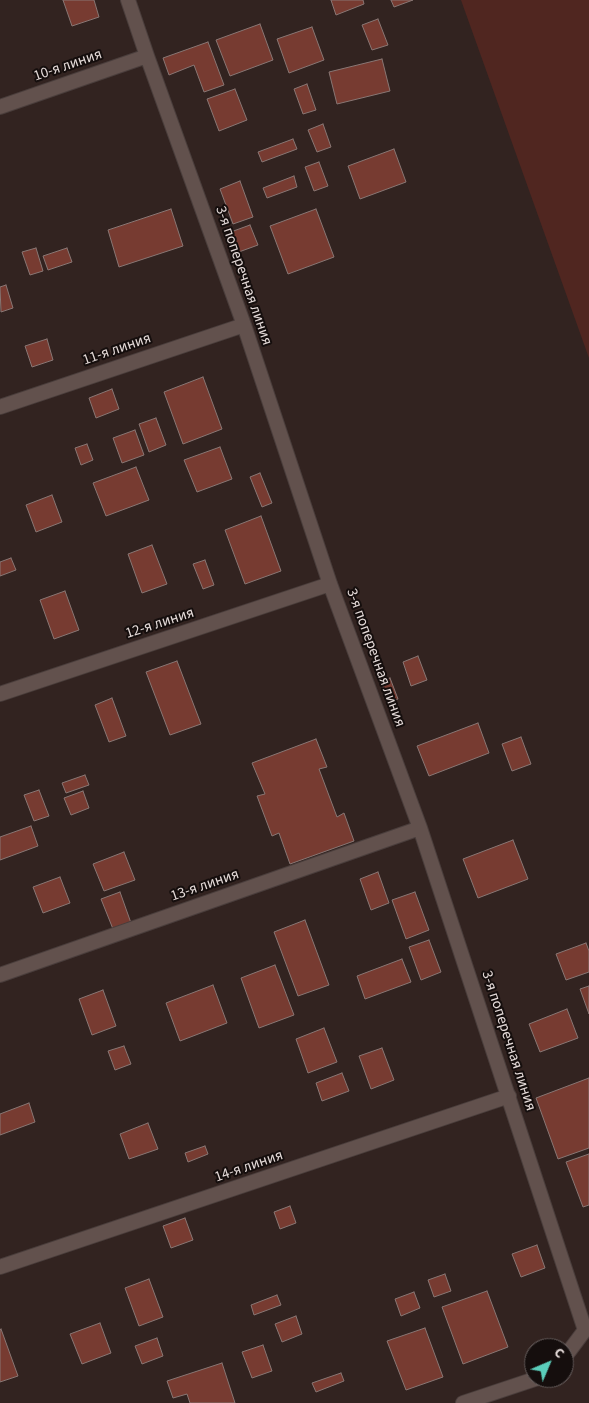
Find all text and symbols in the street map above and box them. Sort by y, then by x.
street label: 10-я линия [31,46,105,86]
street label: 3-я поперечная линия [211,204,275,348]
street label: 11-я линия [80,330,154,370]
street label: 3-я поперечная линия [342,586,408,730]
street label: 12-я линия [123,604,197,644]
street label: 13-я линия [168,866,242,906]
street label: 3-я поперечная линия [477,969,539,1113]
street label: 14-я линия [212,1147,286,1187]
north arrow [524,1338,574,1388]
text: С [549,1343,569,1363]

